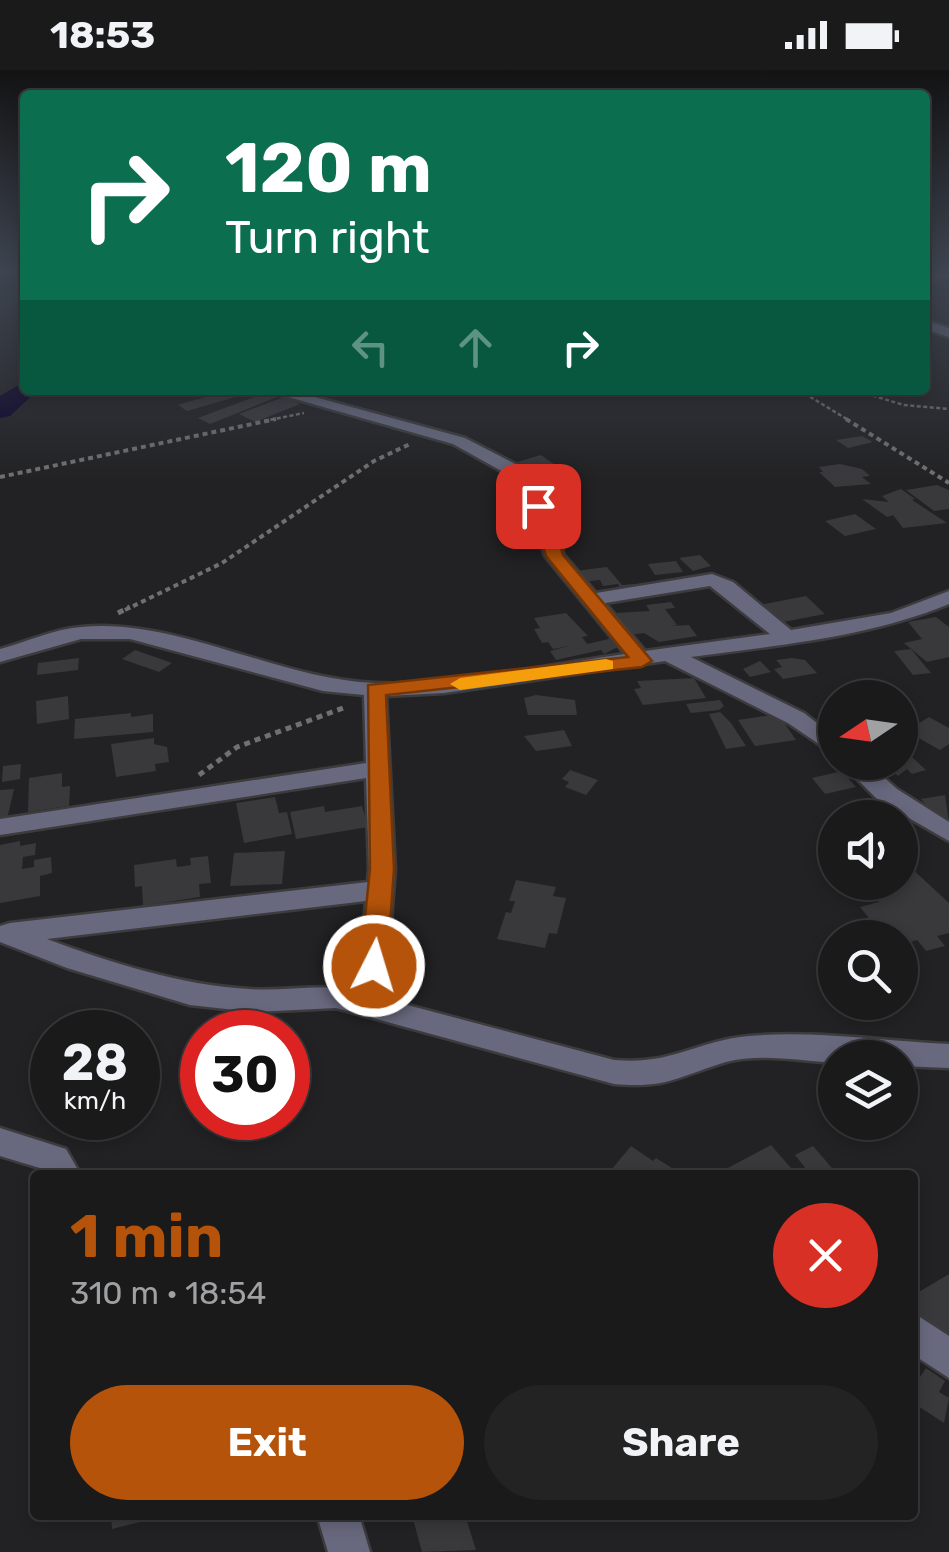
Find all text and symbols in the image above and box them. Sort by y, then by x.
text: 18:53 [50,12,155,58]
text: 120 m [225,127,432,210]
icon: right [60,130,190,260]
text: Turn right [225,211,429,264]
icon: left [343,320,398,375]
icon: ahead [448,320,503,375]
icon: right [553,320,608,375]
pin [496,464,581,549]
icon: arrive [511,479,566,534]
north arrow [818,680,918,780]
map controls [818,680,918,1140]
button: sound [818,800,918,900]
position arrow [322,914,426,1018]
button: search [818,920,918,1020]
speed limit sign: 30 [180,1010,310,1140]
text: 28 [62,1033,128,1093]
button: layers [818,1040,918,1140]
text: km/h [64,1086,126,1115]
text: 1 min [70,1201,223,1272]
button: close [773,1203,878,1308]
text: 310 m · 18:54 [70,1274,266,1312]
button: Exit [70,1385,464,1500]
button: Share [484,1385,878,1500]

